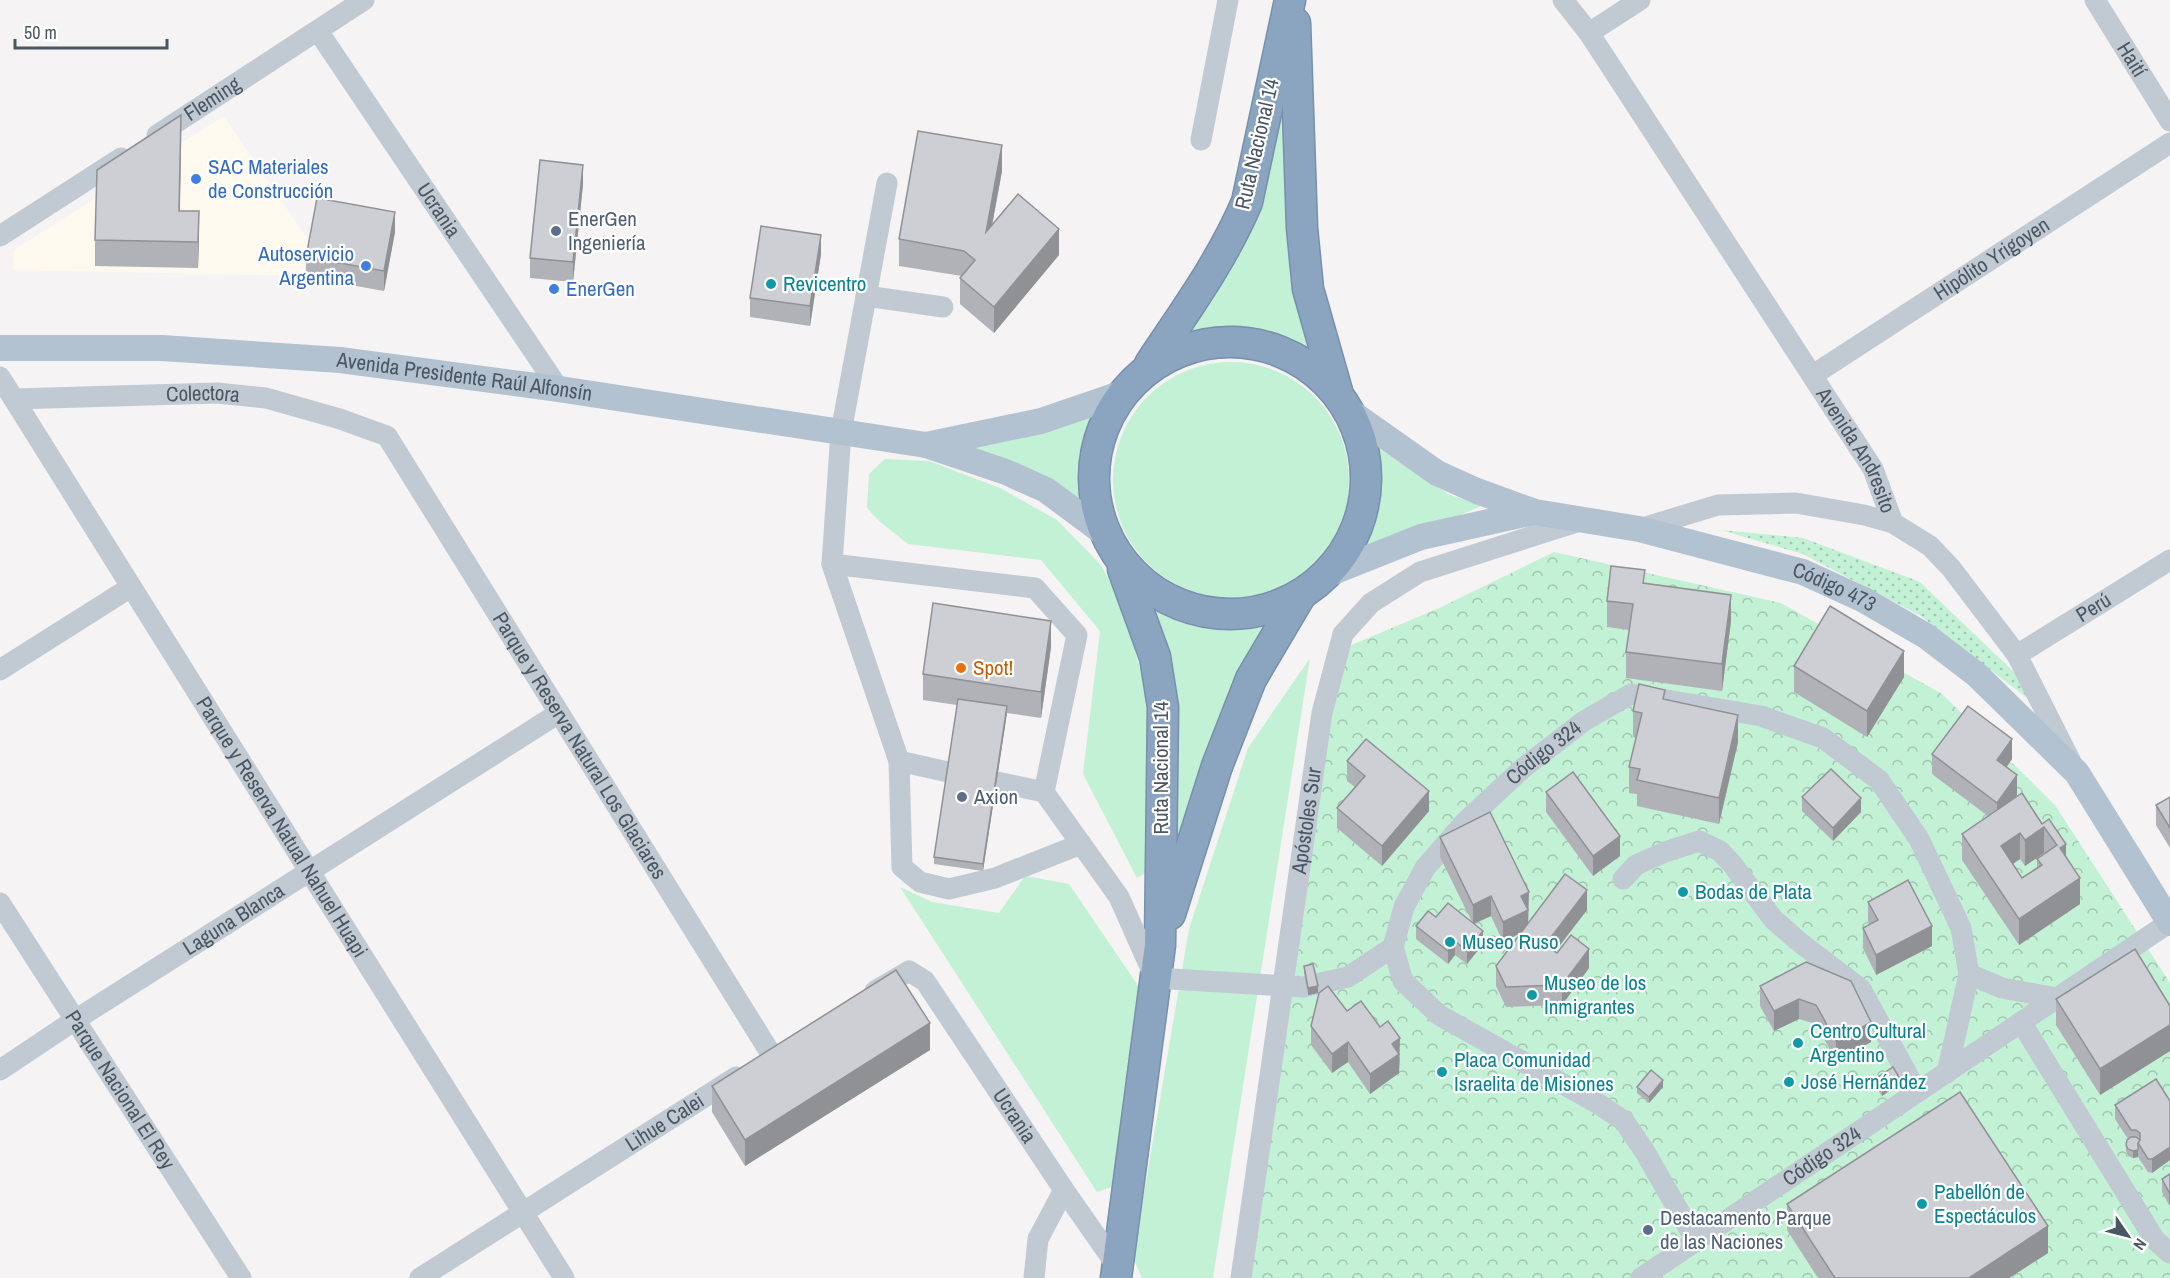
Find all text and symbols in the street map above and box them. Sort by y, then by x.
scale bar [15,12,166,50]
text: 50 m [24,20,57,45]
street label: Haití [2110,36,2154,83]
street label: Fleming [178,69,246,128]
street label: Ruta Nacional 14 [1227,75,1286,212]
place label: SAC Materiales de Construcción [208,152,333,205]
marker: SAC Materiales de Construcción [189,172,203,186]
street label: Ucrania [410,177,468,243]
place label: EnerGen Ingeniería [568,204,646,257]
street label: Hipólito Yrigoyen [1928,210,2055,307]
marker: EnerGen Ingeniería [549,224,563,238]
place label: Autoservicio Argentina [257,239,354,292]
marker: Autoservicio Argentina [359,259,373,273]
place label: Revicentro [783,269,866,298]
place label: EnerGen [566,274,635,303]
marker: Revicentro [764,277,778,291]
marker: EnerGen [547,282,561,296]
street label: Avenida Presidente Raúl Alfonsín [334,345,594,408]
street label: Colectora [166,378,242,409]
street label: Avenida Andresito [1809,381,1903,517]
street label: Código 473 [1790,555,1882,618]
street label: Perú [2070,585,2116,629]
street label: Parque y Reserva Natural Los Glaciares [486,607,674,885]
place label: Spot! [973,653,1013,682]
marker: Spot! [954,661,968,675]
street label: Parque y Reserva Natual Nahuel Huapi [190,691,375,963]
street label: Ruta Nacional 14 [1146,701,1175,835]
street label: Código 324 [1499,713,1588,791]
street label: Apóstoles Sur [1284,765,1328,877]
place label: Axion [973,782,1018,811]
marker: Axion [955,790,969,804]
street label: Laguna Blanca [177,876,290,962]
place label: Bodas de Plata [1695,877,1812,906]
marker: Bodas de Plata [1676,885,1690,899]
place label: Museo Ruso [1462,927,1559,956]
marker: Museo Ruso [1443,935,1457,949]
place label: Museo de los Inmigrantes [1544,968,1646,1021]
marker: Museo de los Inmigrantes [1525,988,1539,1002]
street label: Parque Nacional El Rey [59,1004,183,1175]
place label: Centro Cultural Argentino [1809,1016,1926,1069]
marker: Centro Cultural Argentino [1791,1036,1805,1050]
place label: Placa Comunidad Israelita de Misiones [1454,1045,1614,1098]
marker: Placa Comunidad Israelita de Misiones [1435,1065,1449,1079]
place label: José Hernández [1801,1067,1927,1096]
marker: José Hernández [1782,1075,1796,1089]
street label: Ucrania [986,1082,1044,1149]
street label: Lihue Calei [619,1086,709,1158]
street label: Código 324 [1777,1119,1867,1193]
place label: Pabellón de Espectáculos [1934,1177,2036,1230]
marker: Pabellón de Espectáculos [1915,1197,1929,1211]
place label: Destacamento Parque de las Naciones [1660,1203,1831,1256]
north arrow [2098,1206,2158,1266]
marker: Destacamento Parque de las Naciones [1641,1223,1655,1237]
text: N [2129,1234,2152,1255]

